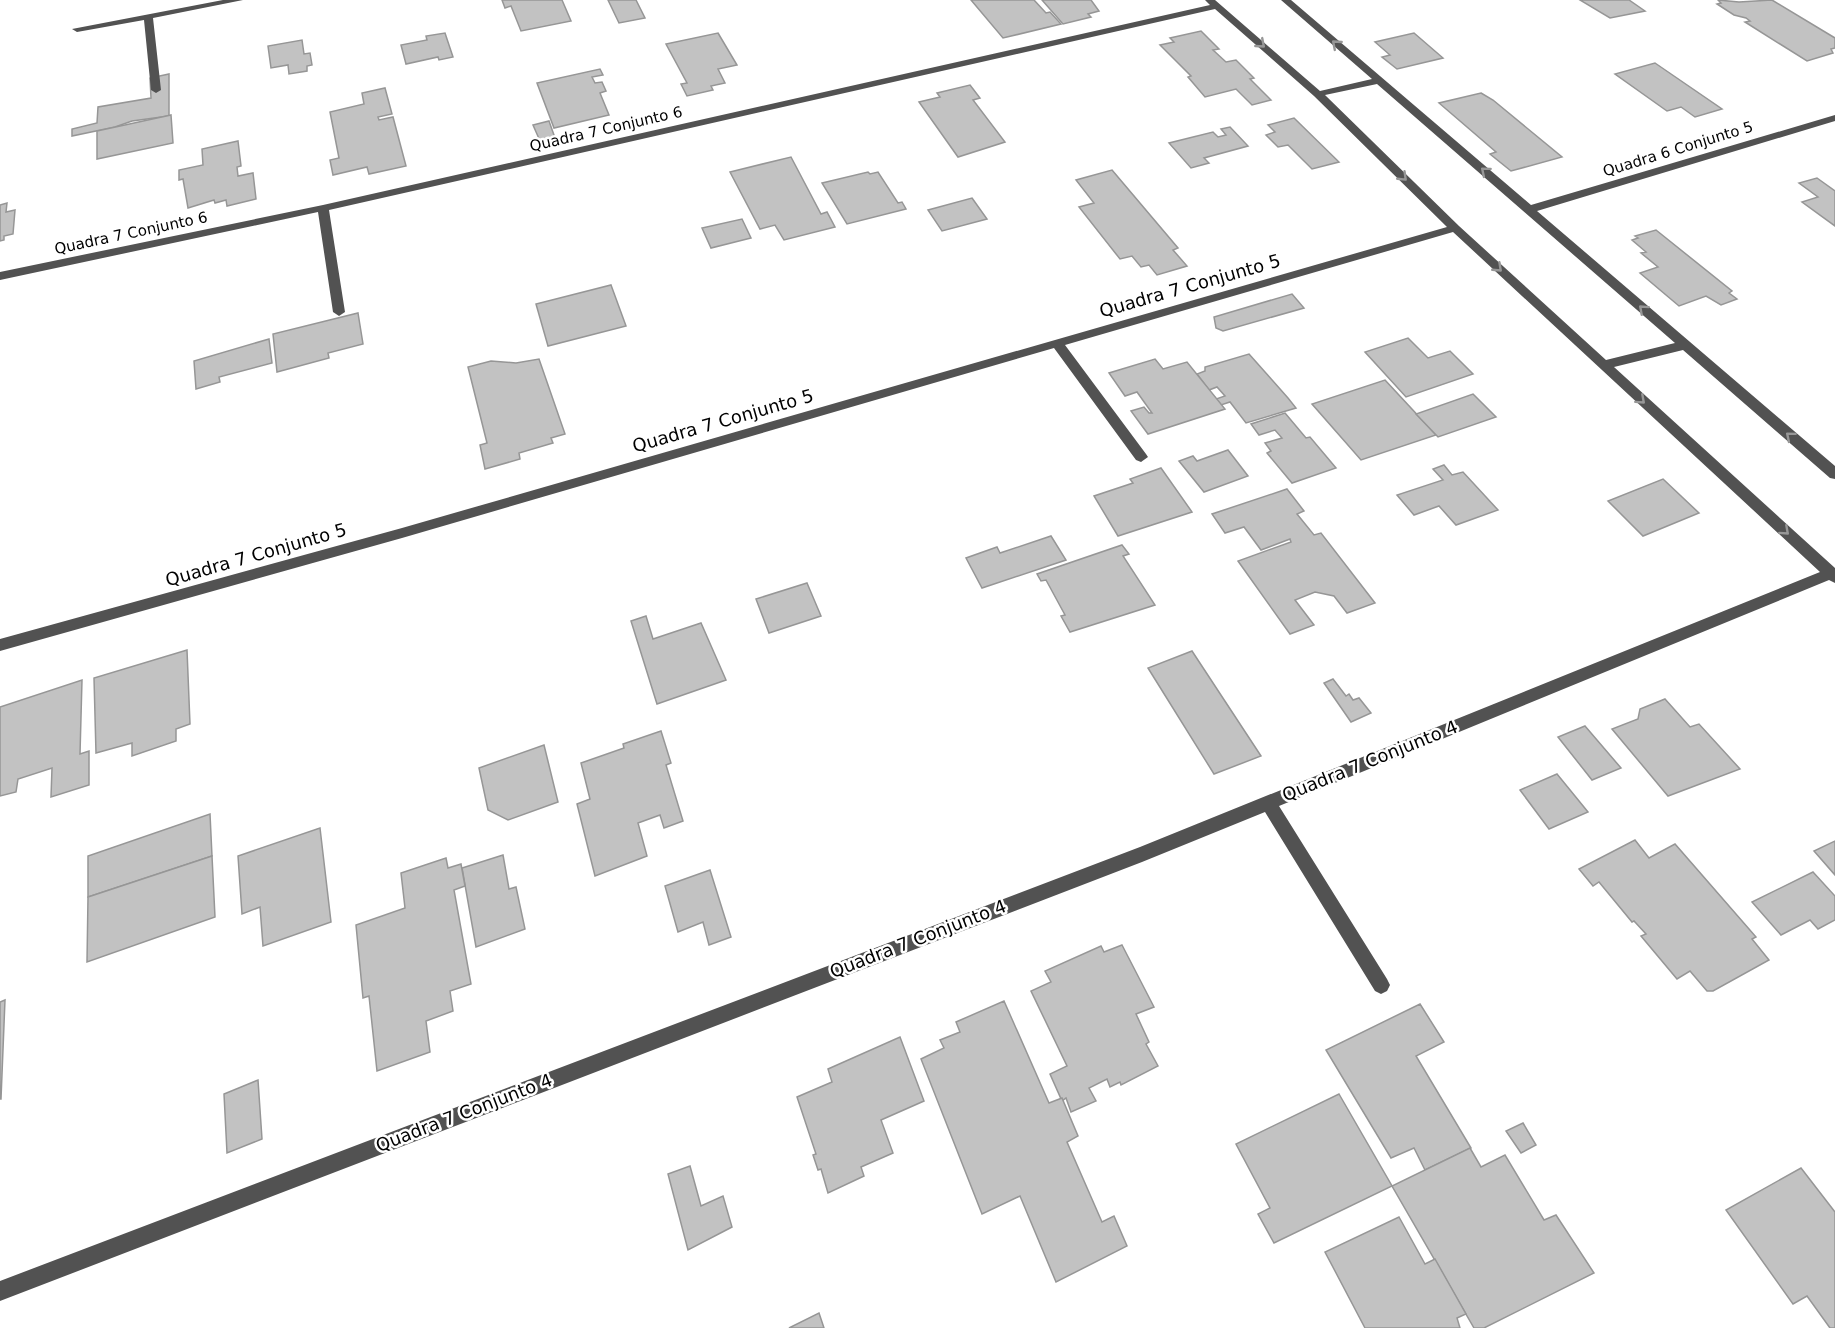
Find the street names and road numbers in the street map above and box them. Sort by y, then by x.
street label: Quadra 7 Conjunto 6 [528,103,684,155]
street label: Quadra 6 Conjunto 5 [1601,118,1755,180]
street label: Quadra 7 Conjunto 6 [53,208,209,258]
street label: Quadra 7 Conjunto 5 [1097,250,1283,321]
street label: Quadra 7 Conjunto 5 [630,385,816,456]
street label: Quadra 7 Conjunto 5 [163,519,349,590]
street label: Quadra 7 Conjunto 4 [1279,716,1461,805]
street label: Quadra 7 Conjunto 4 [827,895,1009,982]
street label: Quadra 7 Conjunto 4 [373,1069,555,1156]

